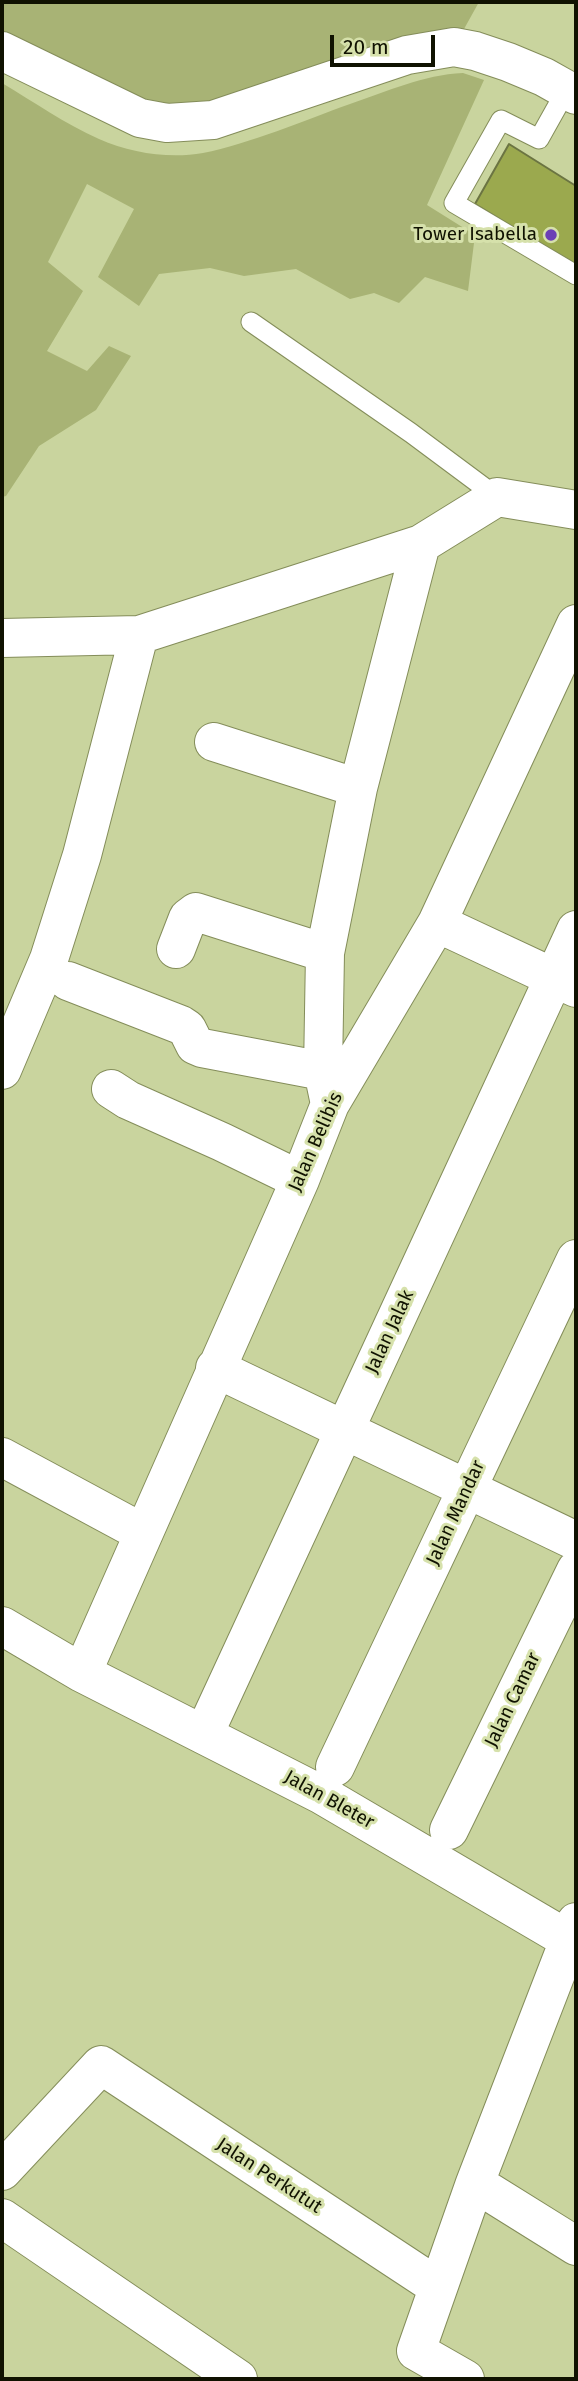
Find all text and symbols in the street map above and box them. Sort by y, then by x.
scale bar [333,21,438,65]
text: 20 m [343,34,389,60]
place label: Tower Isabella [413,224,537,246]
marker: Tower Isabella [543,227,559,243]
street label: Jalan Belibis [284,1089,348,1195]
street label: Jalan Jalak [361,1287,419,1377]
street label: Jalan Mandar [422,1457,490,1569]
street label: Jalan Camar [480,1649,546,1751]
street label: Jalan Bleter [280,1766,378,1834]
street label: Jalan Perkutut [212,2133,326,2219]

